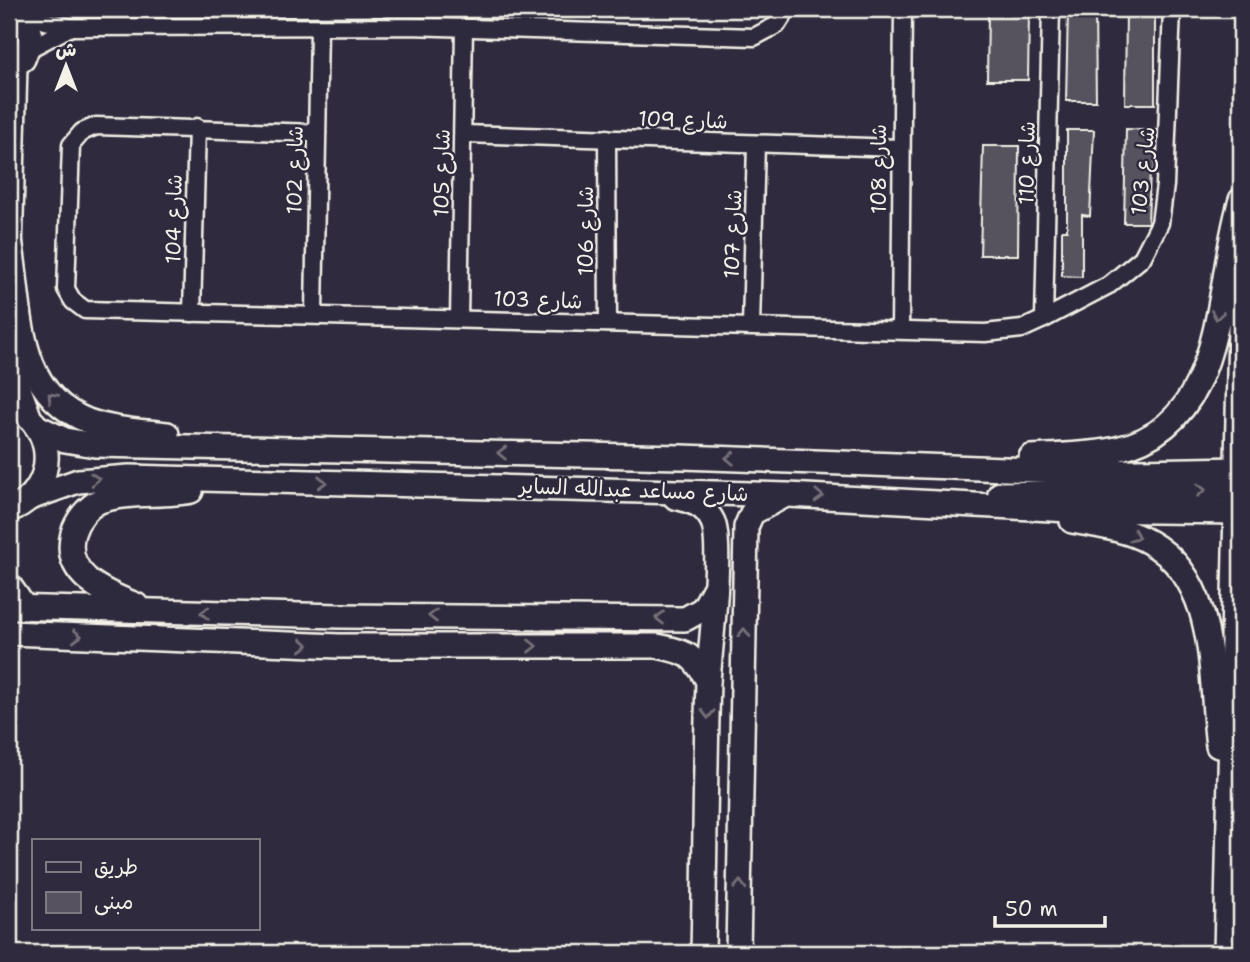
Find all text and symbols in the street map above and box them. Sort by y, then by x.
north arrow [32,32,102,102]
text: ش [56,37,77,62]
street label: شارع 109 [638,104,728,137]
street label: شارع 110 [1012,121,1043,205]
street label: شارع 108 [865,124,894,214]
street label: شارع 102 [280,125,311,215]
street label: شارع 103 [1124,125,1163,217]
street label: شارع 105 [427,129,458,217]
street label: شارع 104 [159,174,190,264]
street label: شارع 106 [572,186,601,276]
street label: شارع 107 [717,189,750,279]
street label: شارع 103 [493,284,583,317]
one-way arrow [1210,309,1225,321]
one-way arrow [47,392,60,405]
one-way arrow [496,445,507,461]
one-way arrow [724,451,735,466]
one-way arrow [89,472,101,487]
street label: شارع مساعد عبدالله الساير [517,472,749,509]
one-way arrow [317,475,328,490]
one-way arrow [1195,483,1206,498]
one-way arrow [814,488,825,503]
one-way arrow [1128,528,1141,542]
one-way arrow [199,605,210,620]
one-way arrow [427,608,437,624]
one-way arrow [654,611,665,626]
one-way arrow [736,627,752,638]
one-way arrow [72,628,83,643]
one-way arrow [299,637,310,652]
one-way arrow [527,638,537,654]
one-way arrow [700,709,716,720]
legend [32,839,259,930]
text: طريق [94,853,138,881]
one-way arrow [733,879,748,890]
scale bar [995,885,1105,929]
text: مبنى [94,888,133,916]
text: 50 m [1005,895,1058,923]

